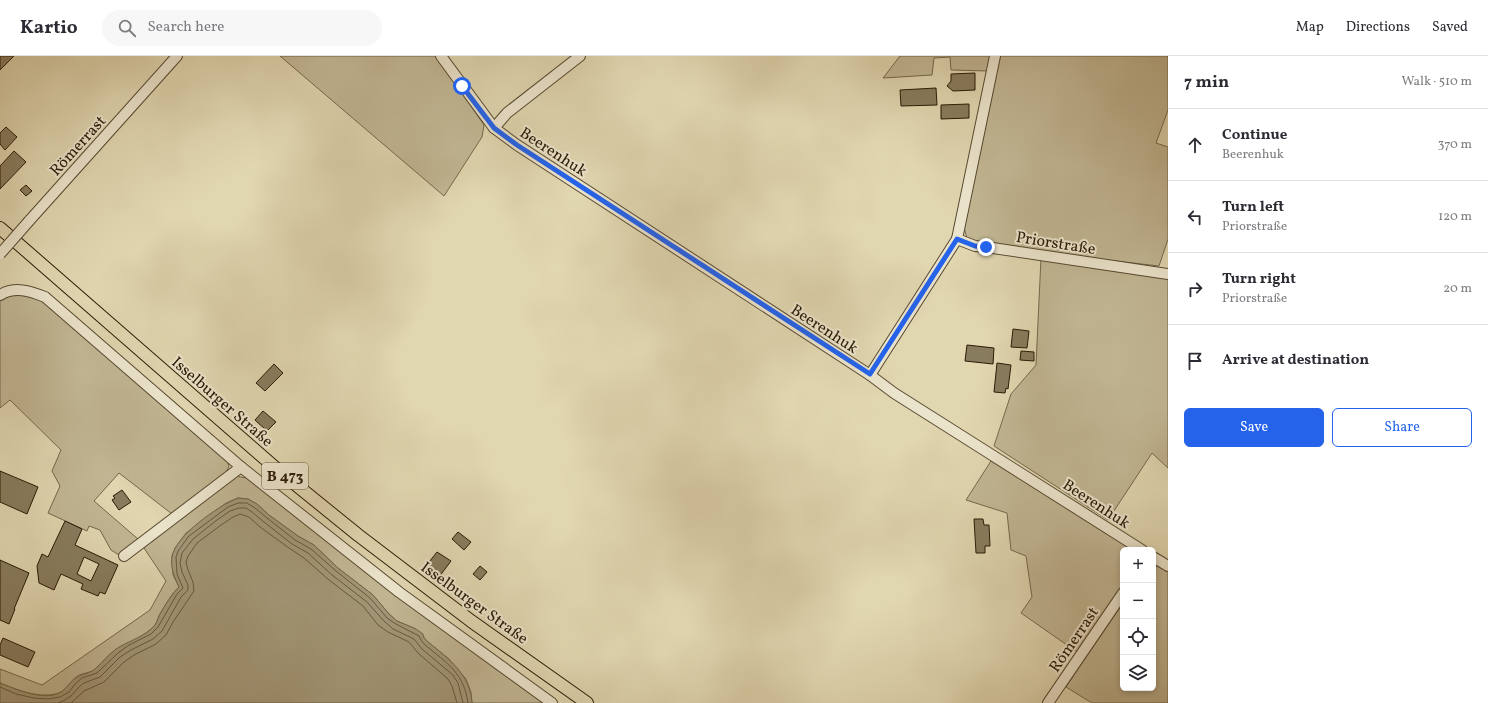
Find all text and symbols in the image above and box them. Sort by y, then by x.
search box [102,10,382,46]
text: Kartio [20,15,78,41]
icon: search [116,17,138,39]
text: Search here [148,17,224,38]
text: Map [1296,18,1324,37]
text: Directions [1346,18,1410,37]
text: Saved [1432,18,1468,37]
text: 7 min [1184,71,1229,94]
text: Walk · 510 m [1401,73,1472,91]
route start [453,77,471,95]
street label: Römerrast [45,111,112,181]
street label: Beerenhuk [515,123,591,183]
text: Continue [1222,125,1287,146]
icon: ahead [1184,134,1206,156]
text: 370 m [1438,136,1472,154]
text: Beerenhuk [1222,146,1284,164]
text: Turn left [1222,197,1284,218]
icon: left [1184,206,1206,228]
text: 120 m [1438,208,1472,226]
text: Priorstraße [1222,218,1287,236]
street label: Priorstraße [1014,227,1097,261]
route end [977,238,995,256]
text: Turn right [1222,269,1296,290]
icon: right [1184,278,1206,300]
text: 20 m [1443,280,1472,298]
text: Priorstraße [1222,290,1287,308]
street label: Beerenhuk [786,300,862,360]
icon: arrive [1184,350,1206,372]
text: Arrive at destination [1222,350,1369,371]
street label: Isselburger Straße [166,352,277,453]
button: Save [1184,408,1324,447]
button: Share [1332,408,1472,447]
road number: B 473 [262,463,308,489]
street label: Beerenhuk [1058,475,1134,535]
map controls [1120,547,1156,691]
button: + [1120,547,1156,583]
street label: Isselburger Straße [416,557,532,650]
button: − [1120,583,1156,619]
street label: Römerrast [1045,603,1105,677]
button: locate [1120,619,1156,655]
button: layers [1120,655,1156,691]

